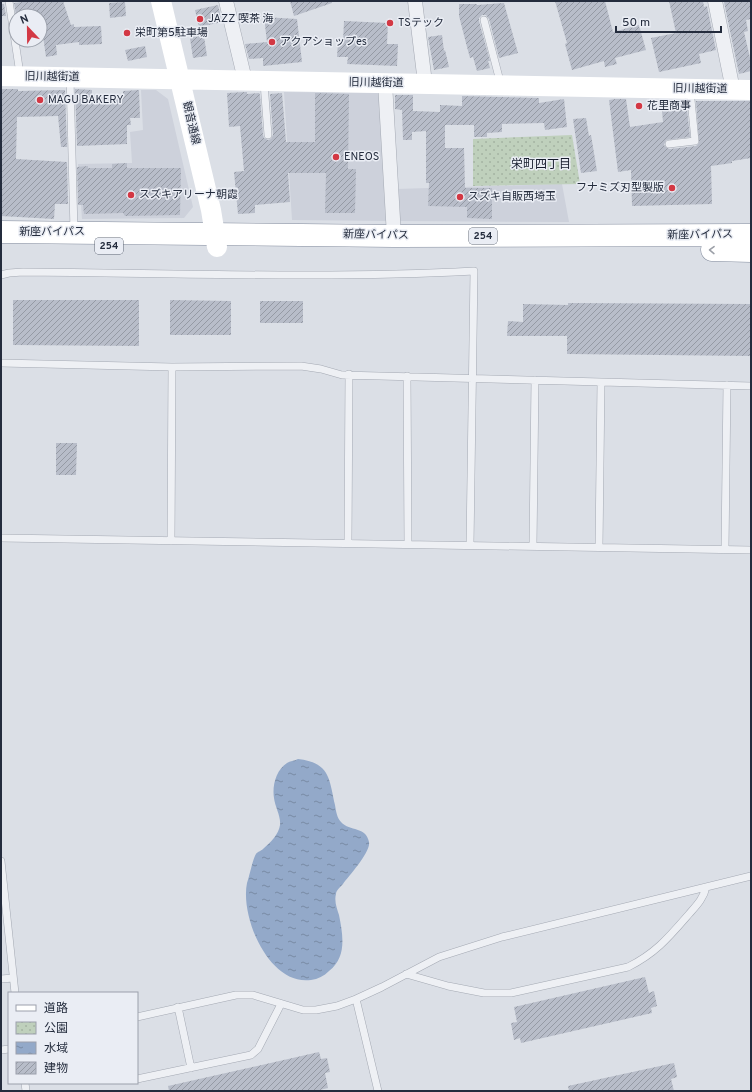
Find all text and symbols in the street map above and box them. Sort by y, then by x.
north arrow [8,8,48,48]
scale bar [616,8,721,34]
text: N [18,12,31,28]
place label: JAZZ 喫茶 海 [208,12,274,26]
marker: JAZZ 喫茶 海 [195,14,205,24]
text: 50 m [622,15,650,31]
place label: TSテック [398,16,444,30]
marker: TSテック [385,18,395,28]
place label: 栄町第5駐車場 [135,26,208,40]
marker: 栄町第5駐車場 [122,28,132,38]
place label: アクアショップes [280,35,367,49]
marker: アクアショップes [267,37,277,47]
street label: 旧川越街道 [24,70,80,84]
street label: 旧川越街道 [348,76,404,90]
street label: 旧川越街道 [672,82,728,96]
place label: MAGU BAKERY [48,93,123,107]
marker: MAGU BAKERY [35,95,45,105]
place label: 花里商事 [647,99,691,113]
street label: 観音通線 [179,100,203,146]
marker: 花里商事 [634,101,644,111]
place label: ENEOS [344,150,379,164]
marker: ENEOS [331,152,341,162]
district label: 栄町四丁目 [511,157,571,173]
place label: フナミズ刃型製版 [576,181,664,195]
marker: フナミズ刃型製版 [667,183,677,193]
place label: スズキアリーナ朝霞 [139,188,238,202]
marker: スズキアリーナ朝霞 [126,190,136,200]
place label: スズキ自販西埼玉 [468,190,556,204]
marker: スズキ自販西埼玉 [455,192,465,202]
street label: 新座バイパス [19,225,85,239]
street label: 新座バイパス [343,227,409,243]
street label: 新座バイパス [667,227,733,243]
road number: 254 [469,228,497,244]
road number: 254 [95,238,123,254]
one-way arrow [709,246,715,254]
legend [8,992,138,1084]
text: 道路 [44,1001,68,1017]
text: 公園 [44,1021,68,1037]
text: 水域 [44,1041,68,1057]
text: 建物 [44,1061,68,1077]

